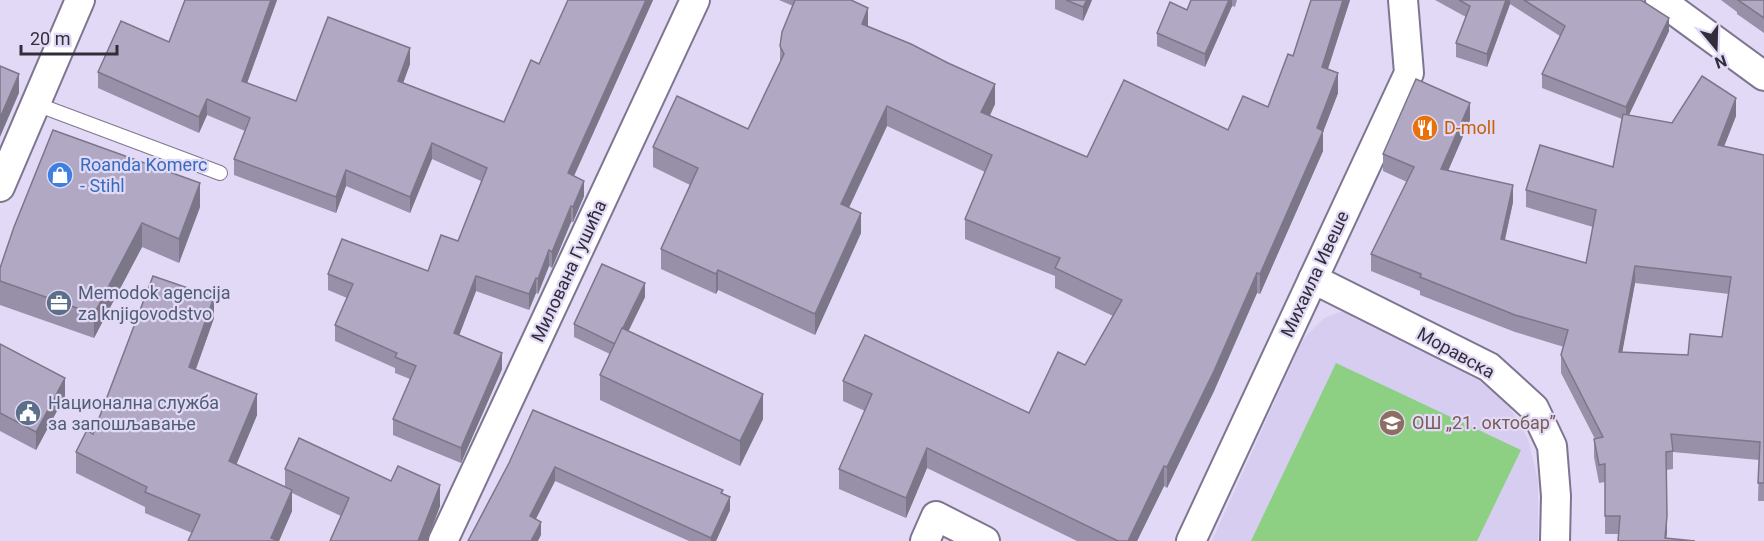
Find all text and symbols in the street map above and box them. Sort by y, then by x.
scale bar [21,18,117,56]
north arrow [1686,18,1746,78]
text: 20 m [30,28,70,49]
text: N [1712,51,1729,73]
restaurant icon: D-moll [1410,113,1440,143]
place label: D-moll [1444,117,1496,138]
place label: Roanda Komerc - Stihl [80,154,208,196]
shop icon: Roanda Komerc - Stihl [45,160,75,190]
street label: Милована Гушића [527,197,611,345]
street label: Михаила Ивеше [1276,207,1353,340]
place label: Memodok agencija za knjigovodstvo [78,282,231,324]
office icon: Memodok agencija za knjigovodstvo [44,288,74,318]
street label: Моравска [1414,323,1499,382]
place label: Национална служба за запошљавање [48,392,219,434]
public building icon: Национална служба за запошљавање [13,398,43,428]
school or university icon: ОШ „21. октобар” [1377,408,1407,438]
place label: ОШ „21. октобар” [1412,412,1556,433]

